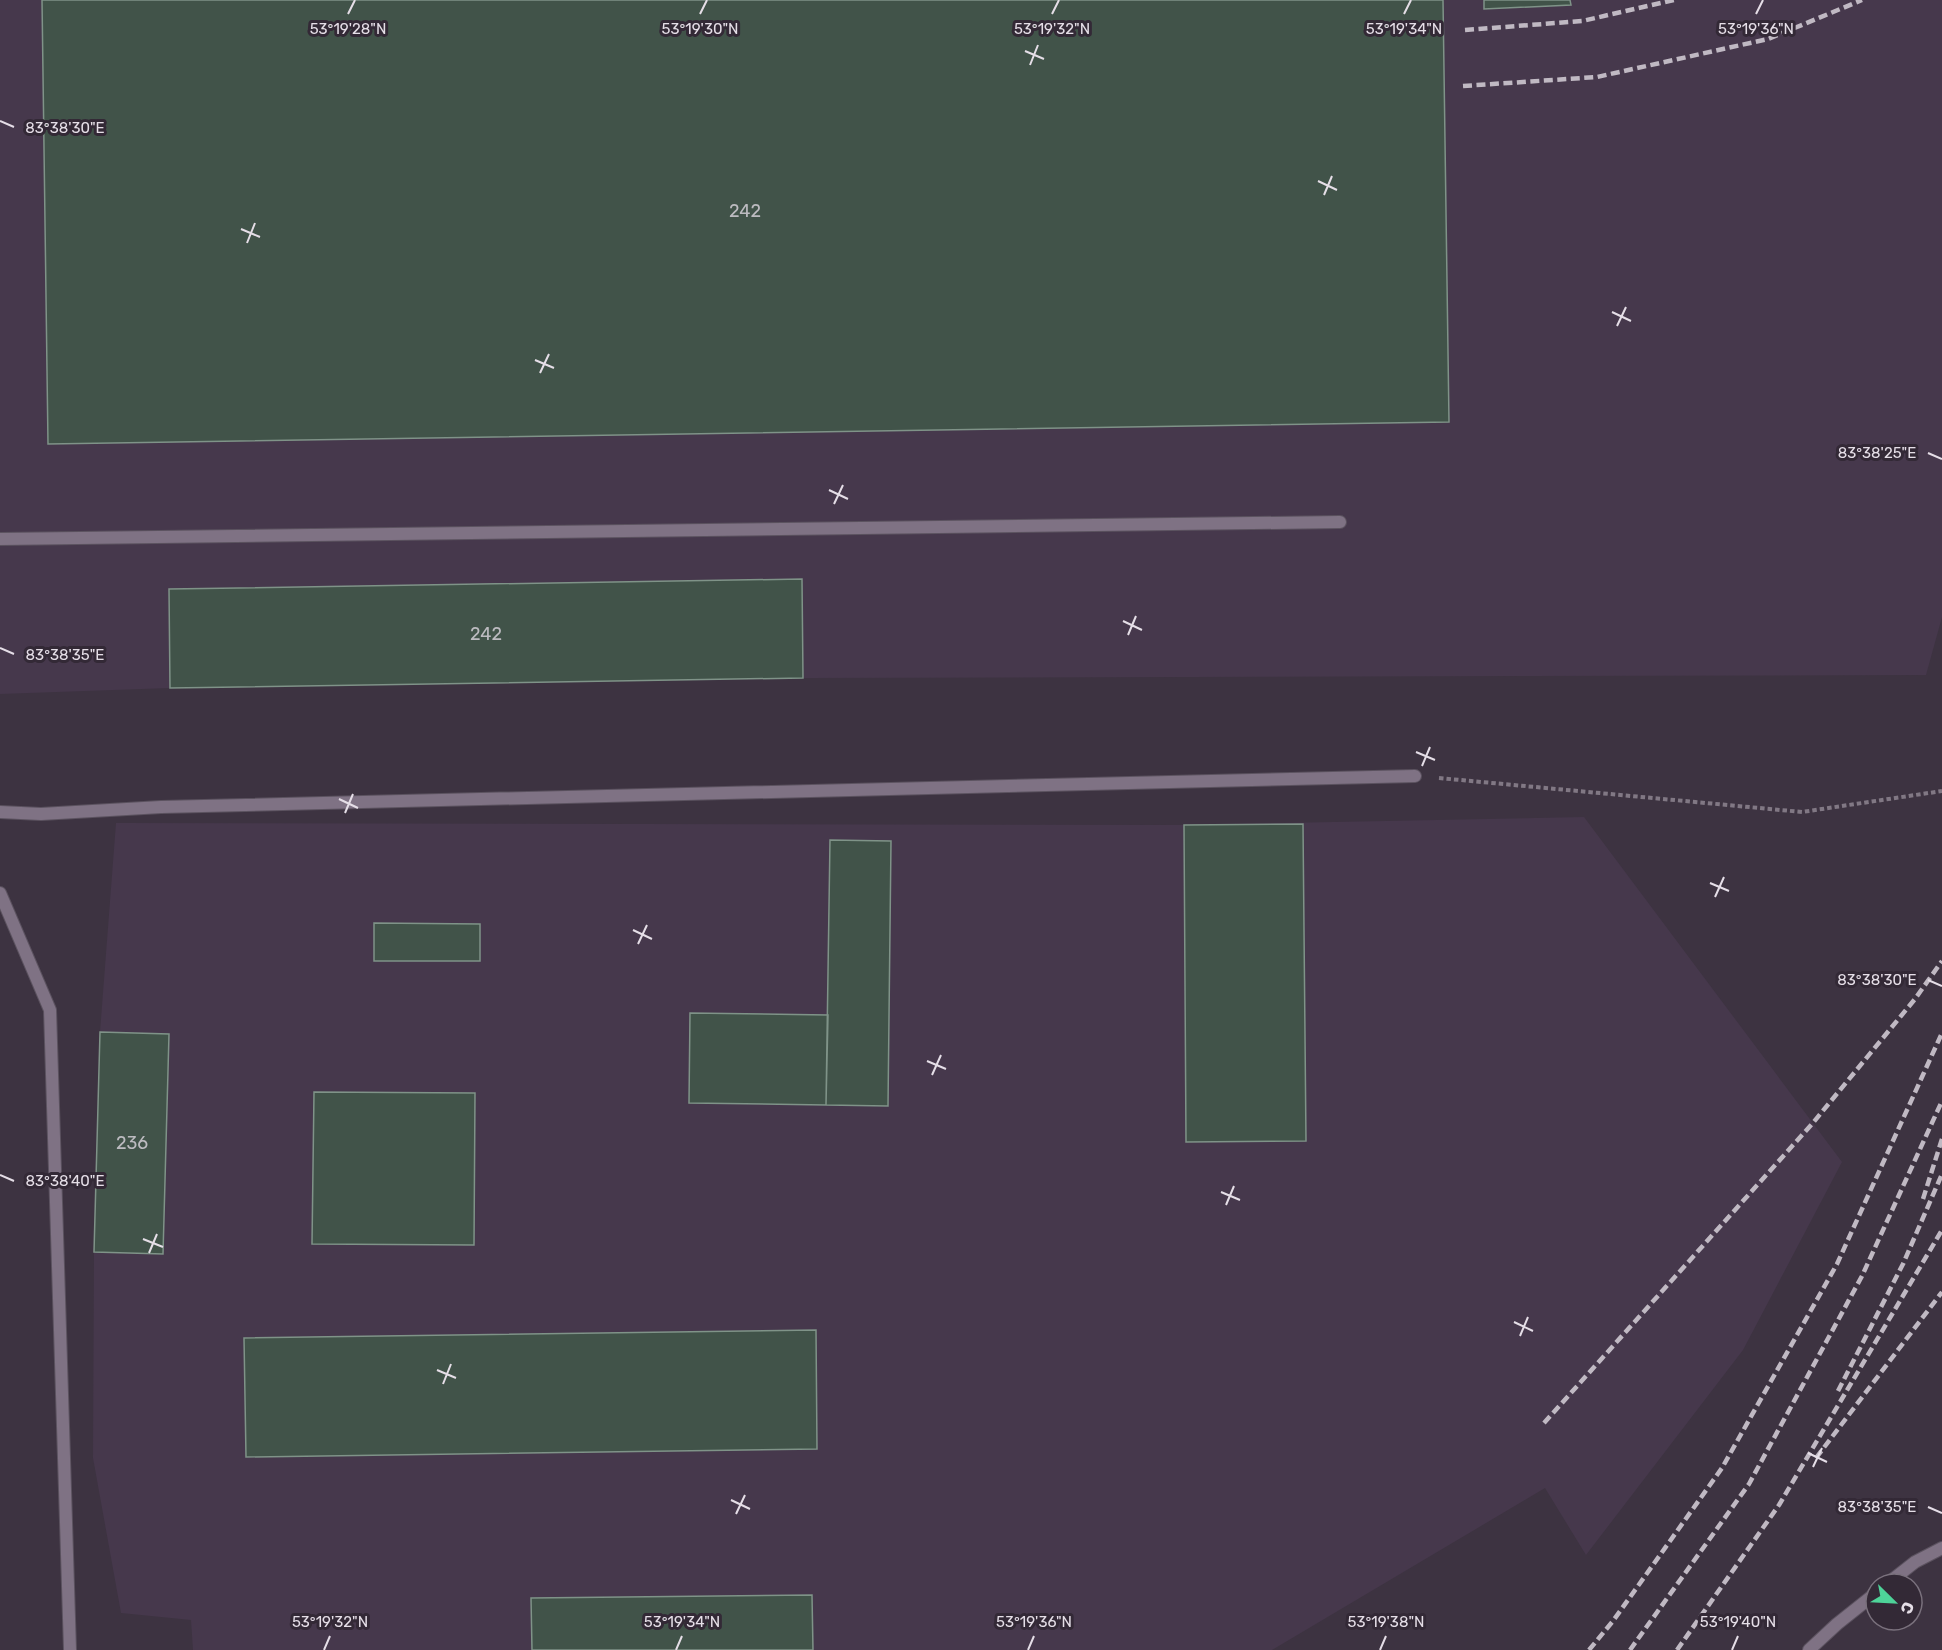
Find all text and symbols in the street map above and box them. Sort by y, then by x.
text: 53°19'28"N [310,20,386,38]
text: 53°19'30"N [662,20,738,38]
text: 53°19'32"N [1014,20,1090,38]
text: 53°19'34"N [1366,20,1442,38]
text: 53°19'36"N [1718,20,1794,38]
text: 83°38'30"E [25,119,105,137]
house number: 242 [729,200,761,222]
text: 83°38'25"E [1838,444,1916,462]
house number: 242 [470,623,502,645]
text: 83°38'35"E [26,646,104,664]
text: 83°38'30"E [1837,971,1917,989]
house number: 236 [116,1132,148,1154]
text: 83°38'40"E [26,1172,104,1190]
text: 83°38'35"E [1838,1498,1916,1516]
north arrow [1864,1572,1924,1632]
text: С [1896,1599,1918,1617]
text: 53°19'32"N [292,1613,368,1631]
text: 53°19'34"N [644,1613,720,1631]
text: 53°19'36"N [996,1613,1072,1631]
text: 53°19'38"N [1348,1613,1424,1631]
text: 53°19'40"N [1700,1613,1776,1631]

